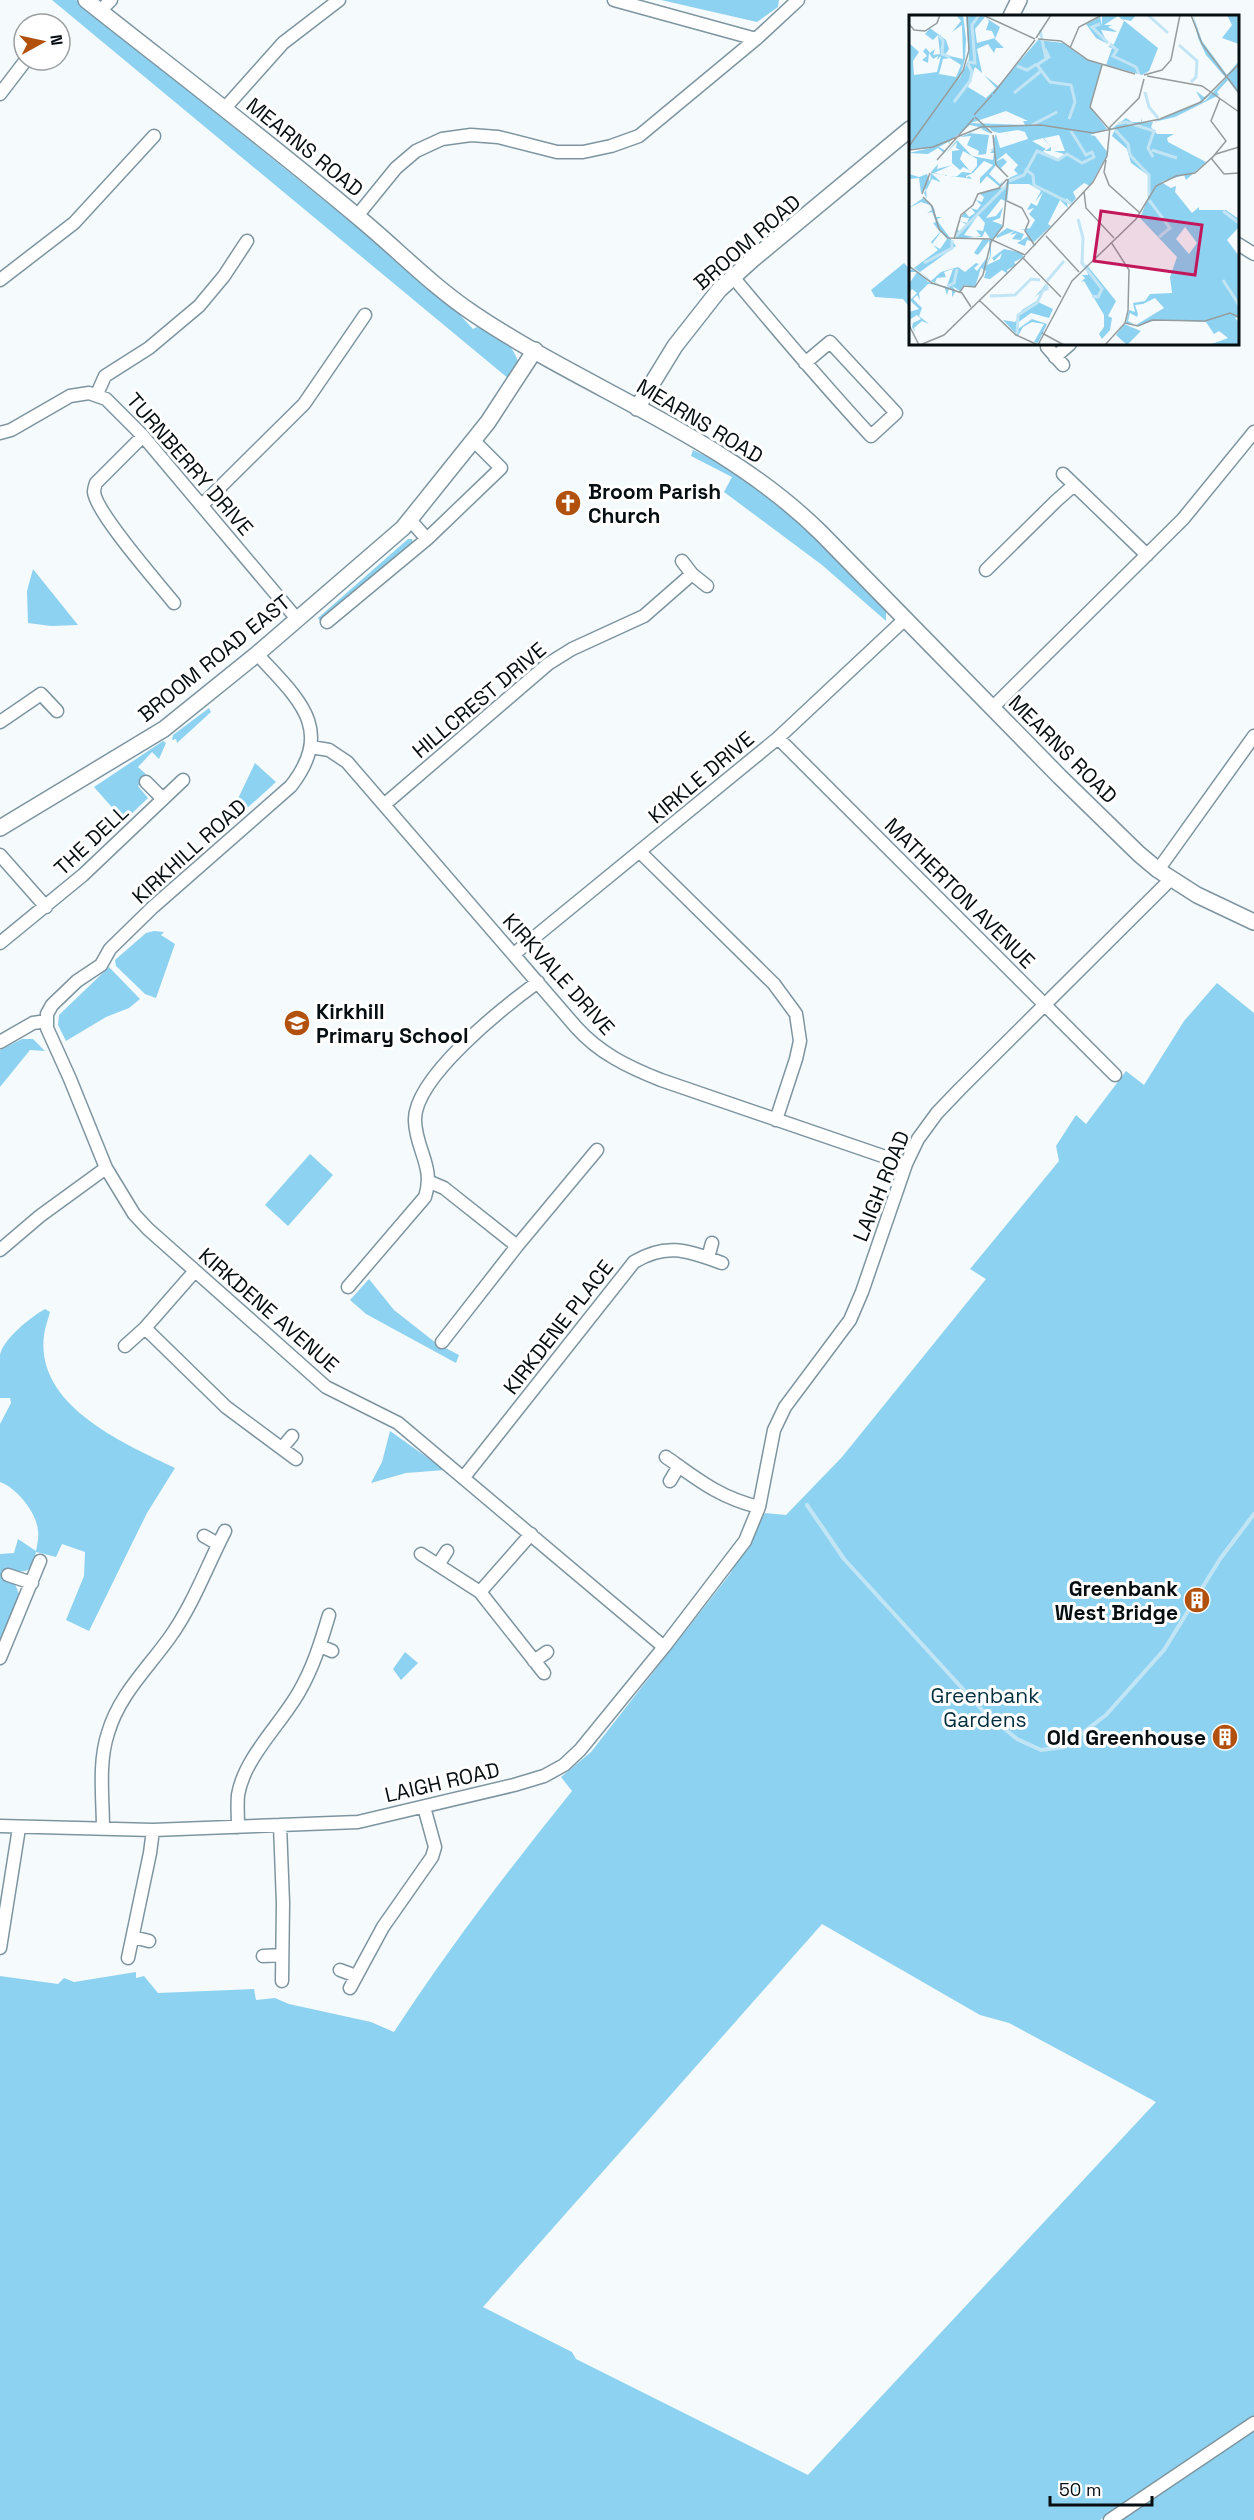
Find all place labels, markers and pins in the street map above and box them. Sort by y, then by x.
place label: Broom Parish Church [588,478,721,529]
church icon: Broom Parish Church [553,488,583,518]
place label: Kirkhill Primary School [316,998,469,1049]
school or university icon: Kirkhill Primary School [282,1008,312,1038]
place label: Greenbank West Bridge [1055,1575,1178,1626]
building icon: Greenbank West Bridge [1182,1585,1212,1615]
building icon: Old Greenhouse [1210,1722,1240,1752]
place label: Old Greenhouse [1047,1724,1206,1751]

